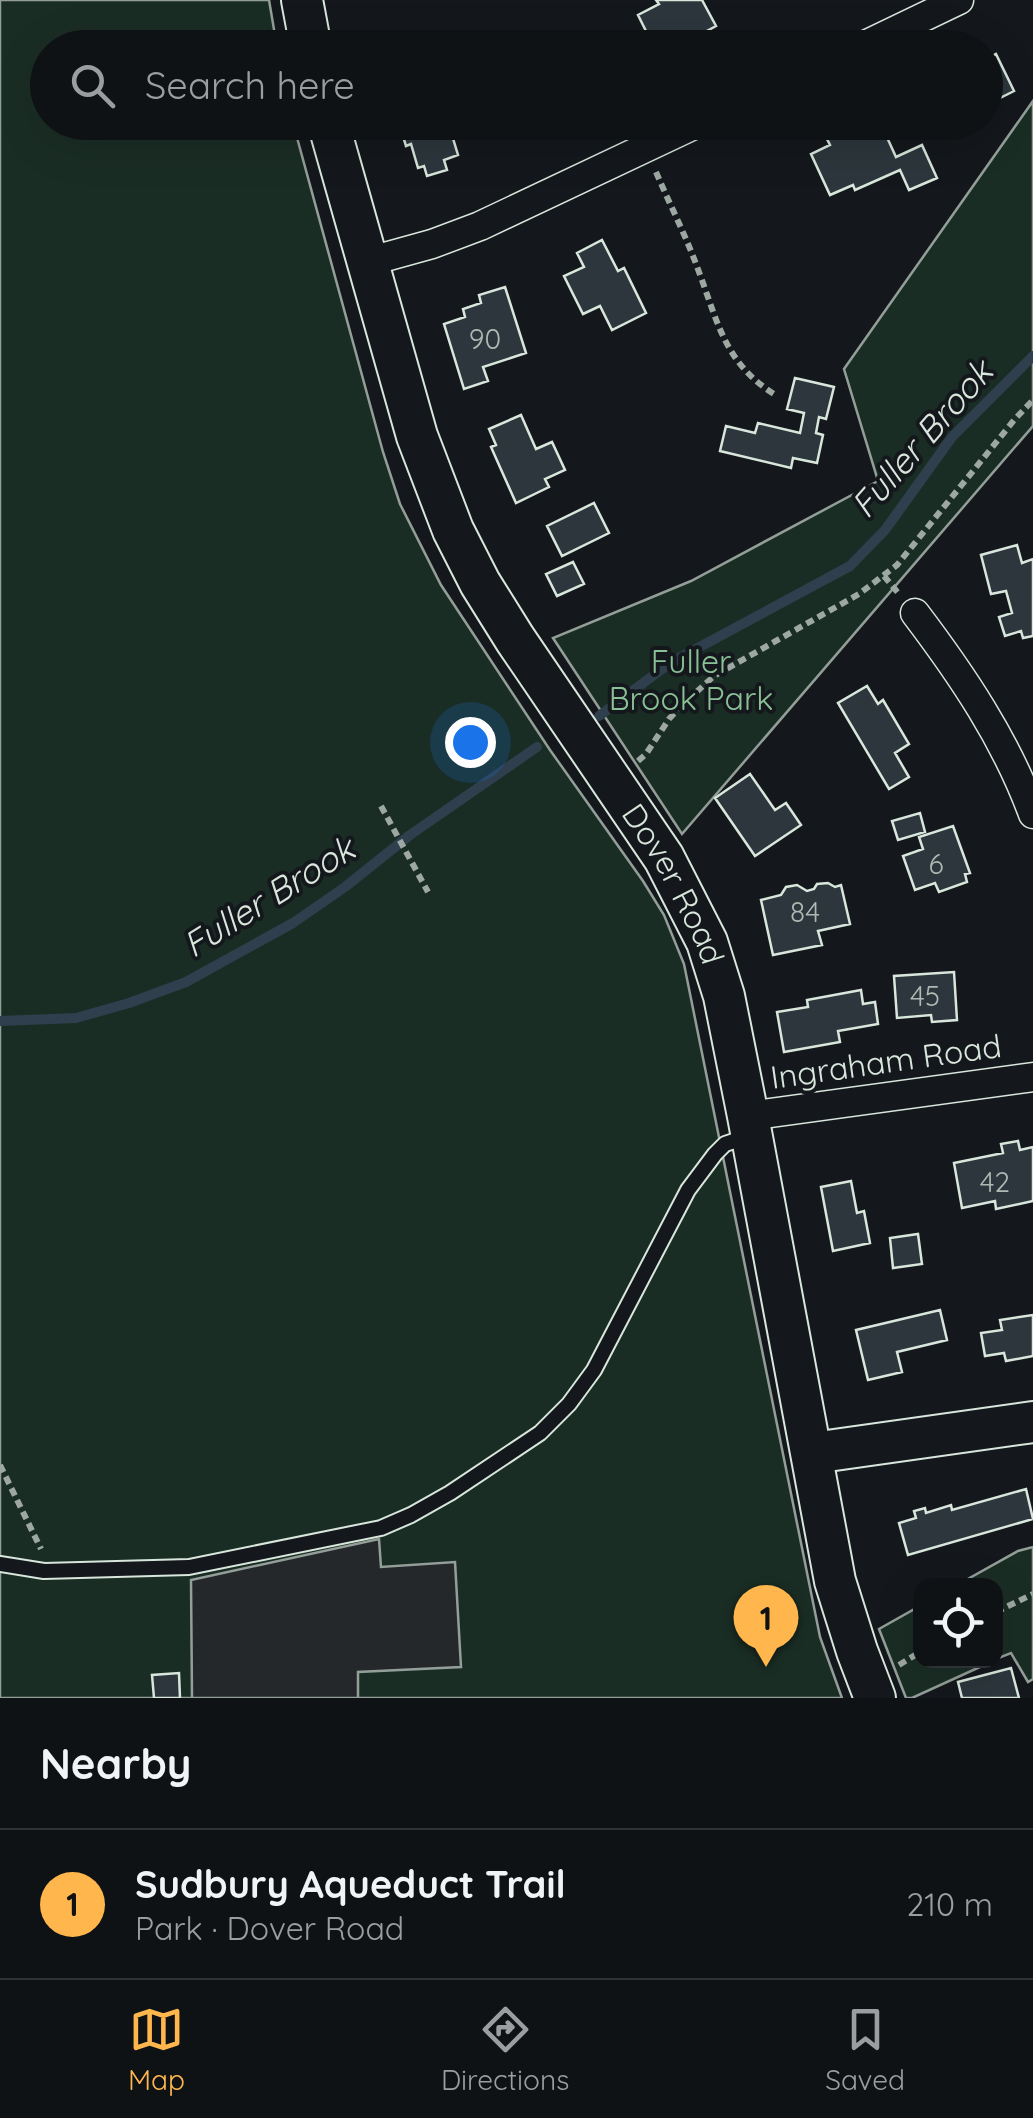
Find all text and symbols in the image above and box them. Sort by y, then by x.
search box [30,30,1003,140]
icon: search [65,58,120,113]
text: Search here [145,61,355,109]
house number: 90 [469,321,501,356]
water label: Fuller Brook [841,348,1004,526]
park label: Fuller Brook Park [609,641,773,718]
your location [445,717,496,768]
street label: Dover Road [614,795,734,969]
water label: Fuller Brook [174,824,365,966]
house number: 6 [928,846,944,881]
house number: 84 [790,894,820,929]
house number: 45 [910,978,940,1013]
street label: Ingraham Road [768,1025,1004,1097]
house number: 42 [980,1164,1010,1199]
map controls [913,1578,1003,1668]
button: locate [913,1578,1003,1668]
pin: 1 [734,1584,798,1667]
text: Nearby [40,1737,191,1790]
text: Sudbury Aqueduct Trail [135,1860,566,1908]
text: 1 [66,1884,79,1924]
text: 210 m [906,1884,993,1924]
text: Park · Dover Road [135,1908,404,1948]
tab: Map [128,2002,185,2097]
tab: Directions [441,2002,569,2097]
tab: Saved [825,2002,905,2097]

